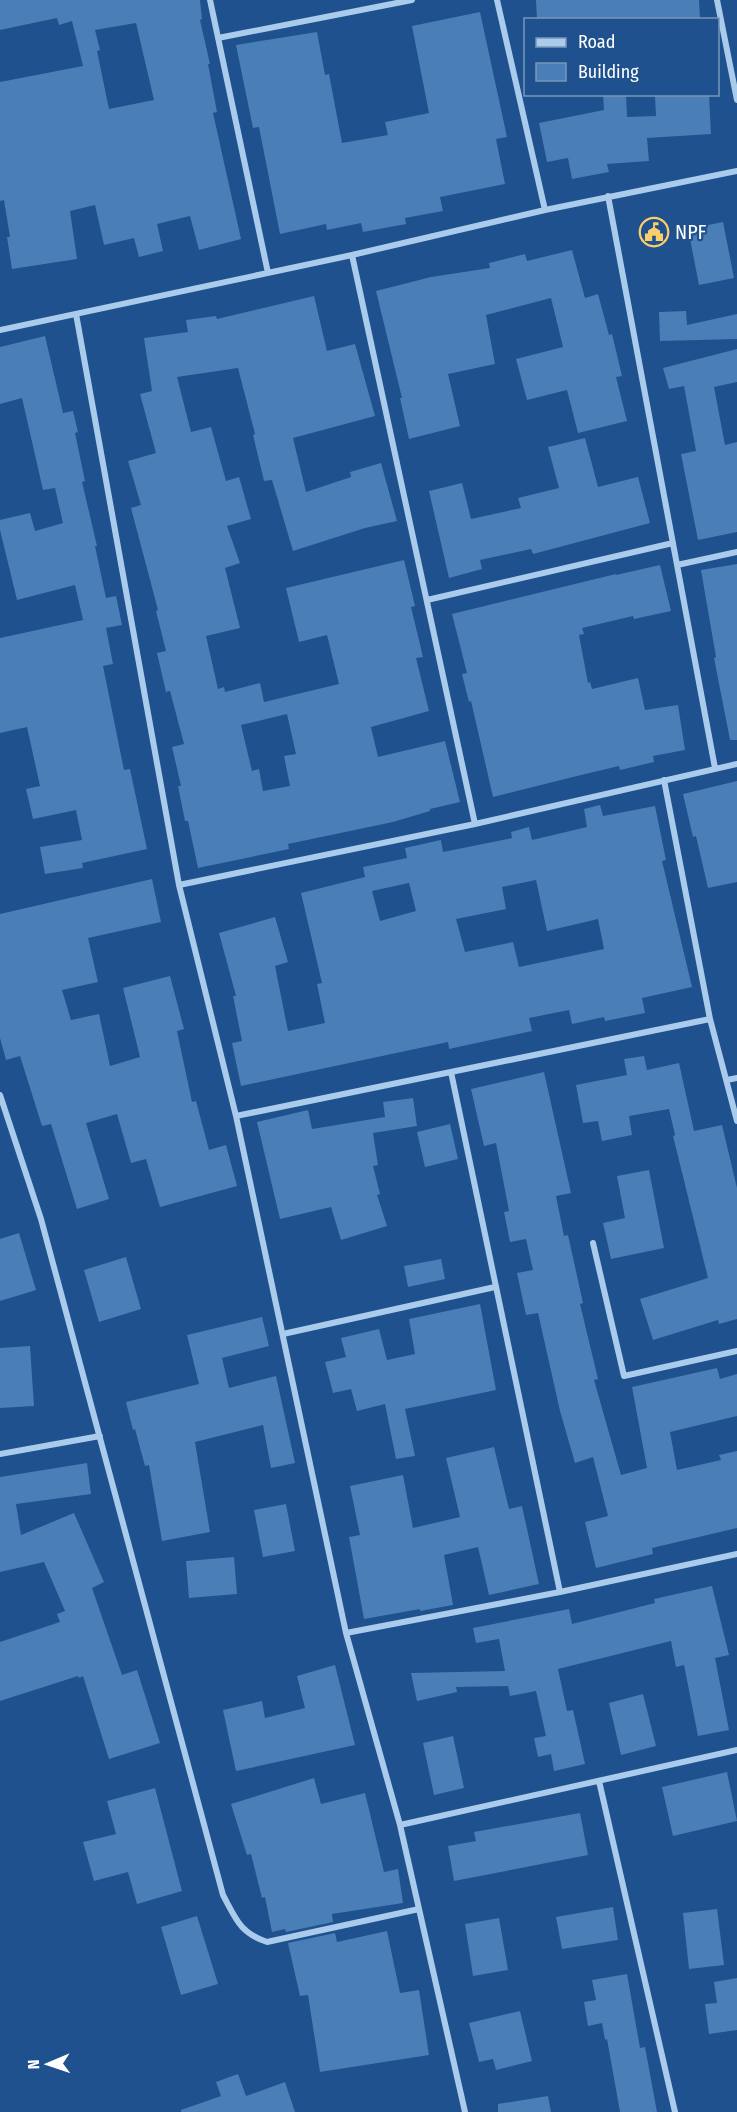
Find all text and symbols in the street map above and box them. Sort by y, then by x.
legend [524,18,719,96]
text: Road [578,31,615,53]
text: Building [578,61,639,83]
public building icon: NPF [638,216,670,248]
place label: NPF [675,220,707,244]
north arrow [18,2034,78,2094]
text: N [24,2059,43,2070]

